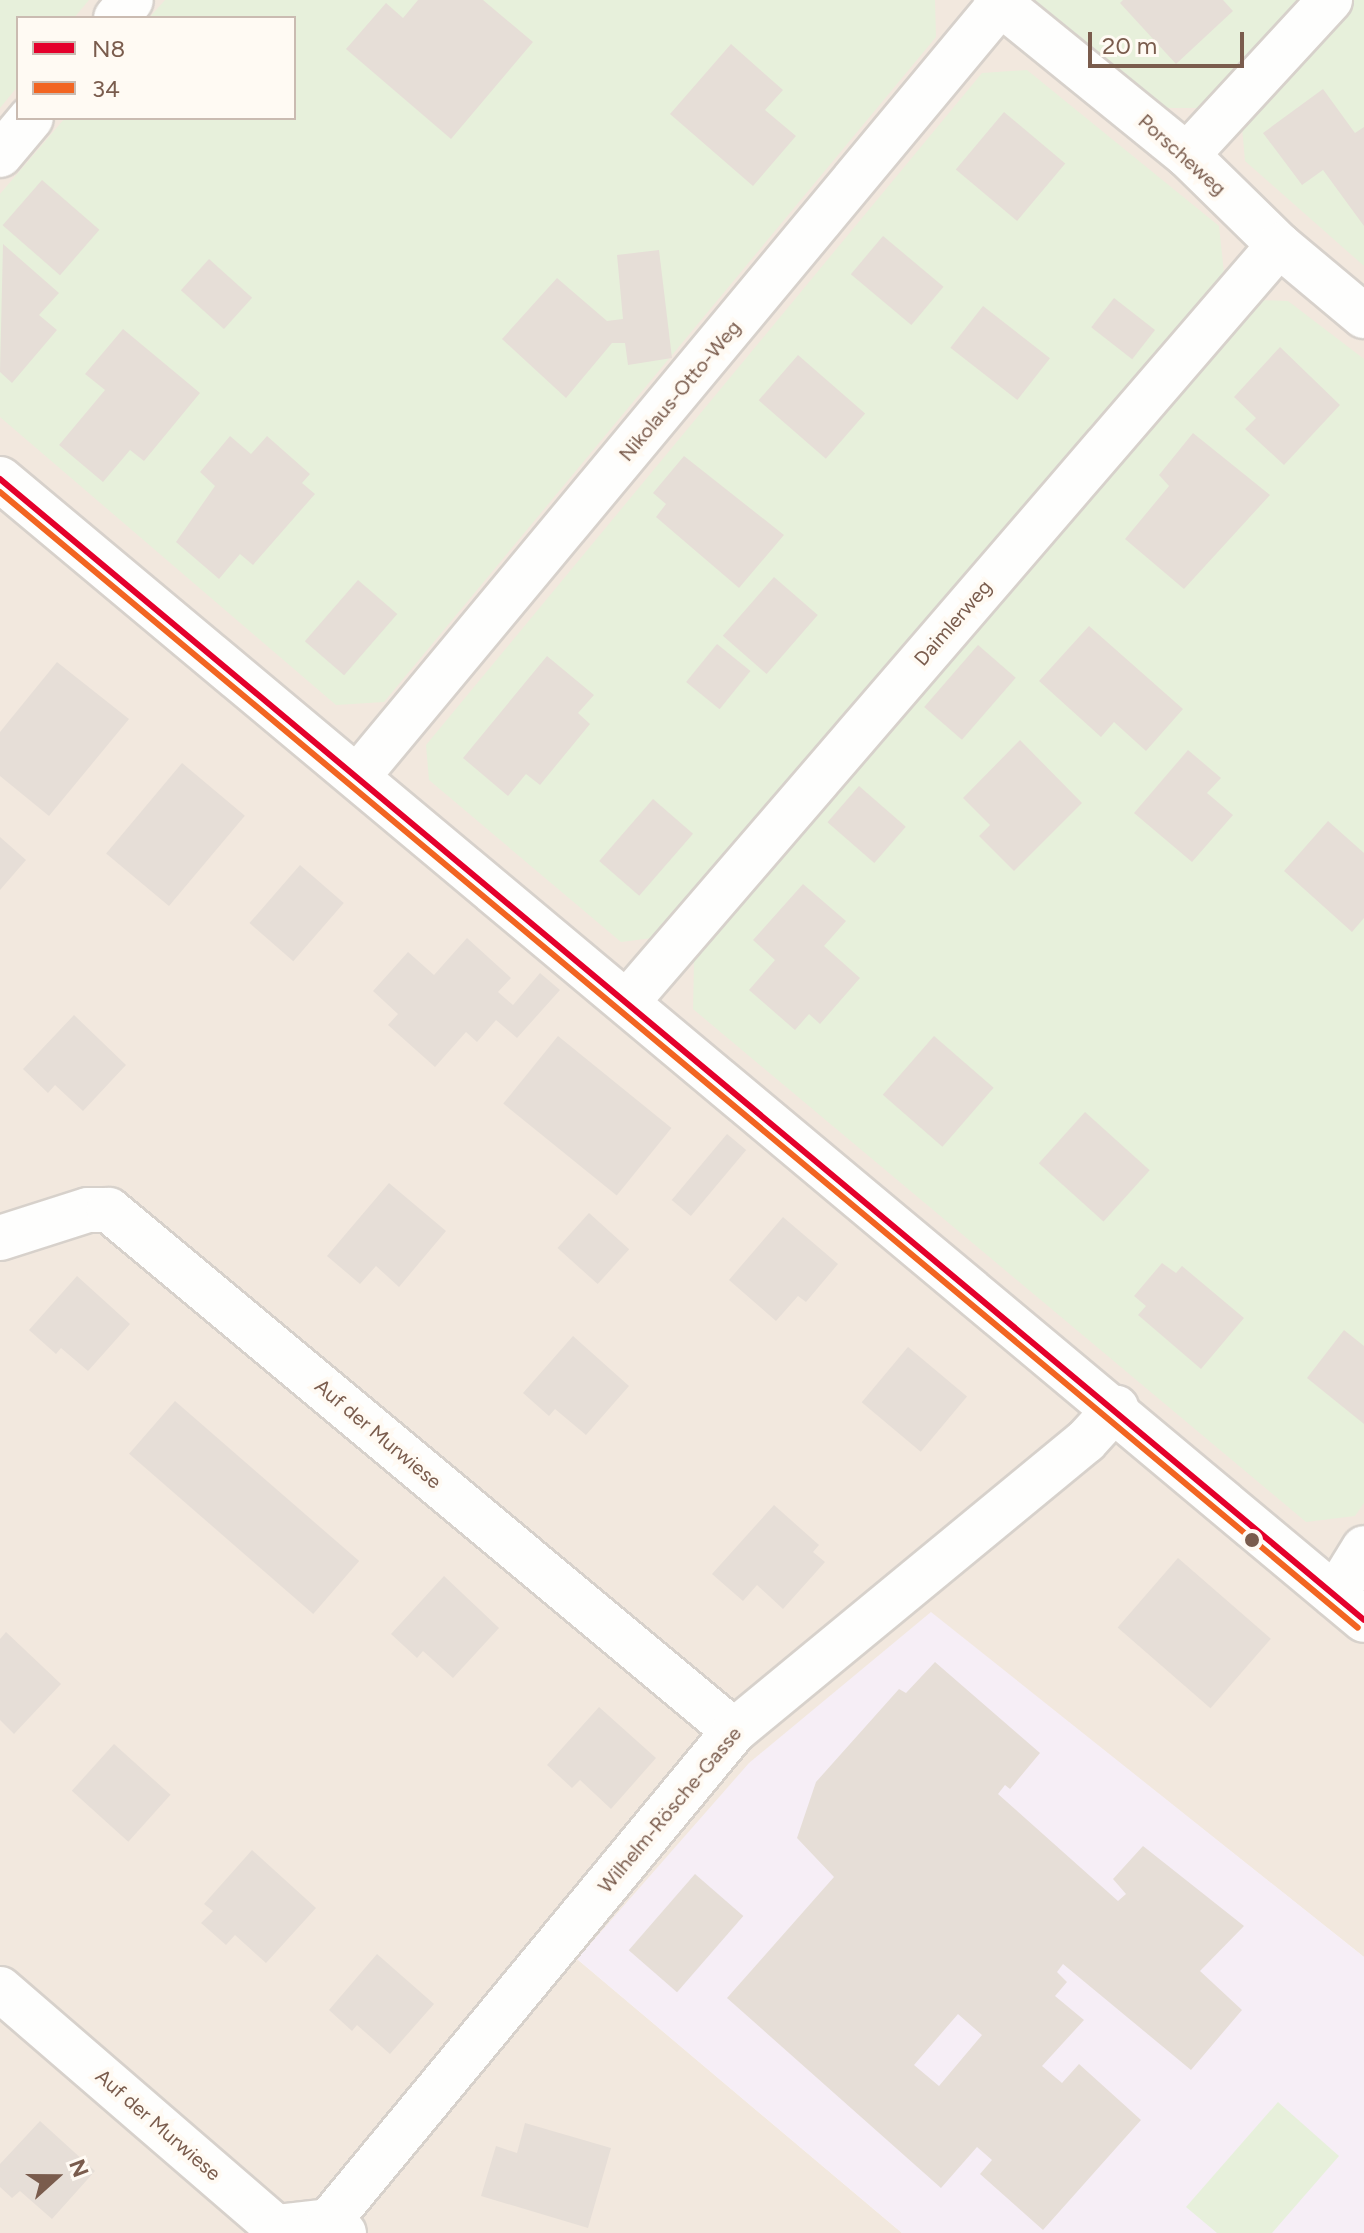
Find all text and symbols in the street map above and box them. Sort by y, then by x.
legend [16,16,296,120]
scale bar [1092,16,1248,66]
text: 20 m [1102,31,1157,60]
text: N8 [92,34,125,63]
text: 34 [92,74,120,103]
street label: Porscheweg [1133,109,1231,201]
street label: Nikolaus-Otto-Weg [614,316,746,466]
street label: Daimlerweg [909,575,997,671]
street label: Auf der Murwiese [310,1374,446,1494]
unlabelled marker [1244,1532,1260,1548]
street label: Wilhelm-Rösche-Gasse [593,1722,747,1898]
street label: Auf der Murwiese [91,2064,225,2186]
north arrow [16,2137,96,2217]
text: N [63,2155,95,2181]

